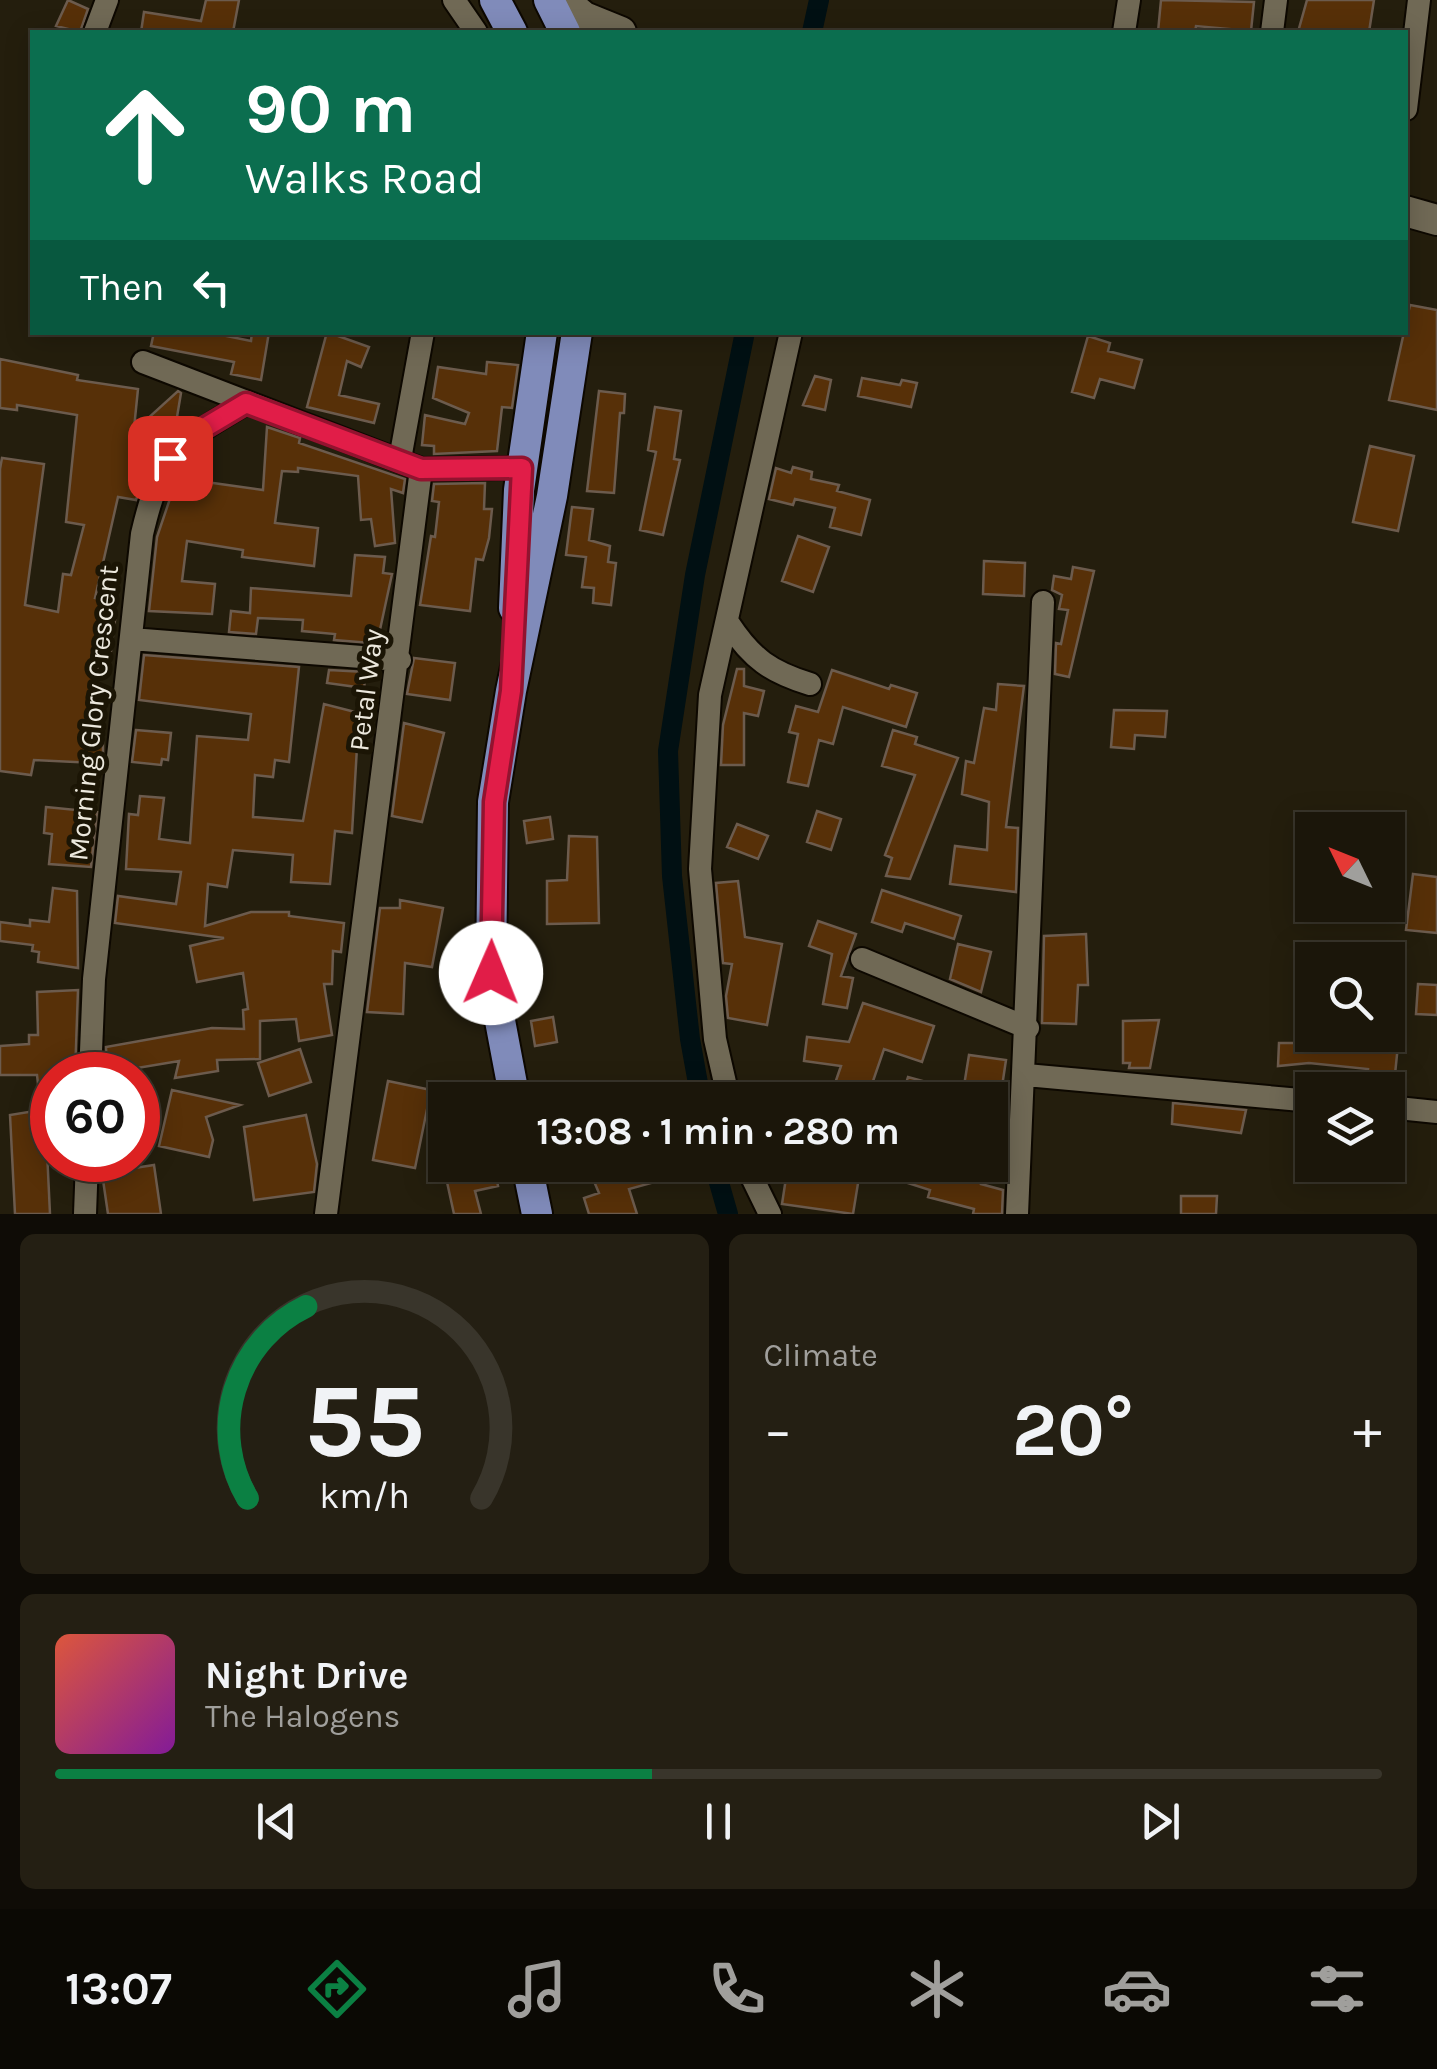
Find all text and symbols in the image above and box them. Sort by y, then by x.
text: 90 m [245,68,416,150]
icon: ahead [80,70,210,200]
text: Walks Road [245,152,484,204]
icon: left [184,260,239,315]
text: Then [80,265,164,310]
pin [128,416,213,501]
icon: arrive [143,431,198,486]
street label: Morning Glory Crescent [61,563,125,863]
street label: Petal Way [342,627,390,753]
north arrow [1295,812,1405,922]
map controls [1295,812,1405,1182]
position arrow [439,921,543,1025]
button: search [1295,942,1405,1052]
speed limit sign: 60 [30,1052,160,1182]
button: layers [1295,1072,1405,1182]
text: 13:08 · 1 min · 280 m [536,1109,900,1154]
text: Climate [764,1337,878,1374]
text: 55 [304,1361,425,1482]
text: 20° [1012,1386,1134,1474]
text: − [764,1398,792,1462]
text: + [1353,1398,1382,1462]
text: km/h [319,1475,410,1517]
text: Night Drive [205,1653,408,1698]
text: The Halogens [205,1698,400,1735]
icon: previous [249,1794,304,1849]
icon: pause [691,1794,746,1849]
icon: next [1133,1794,1188,1849]
icon: directions [302,1954,372,2024]
icon: music [502,1954,572,2024]
icon: phone [702,1954,772,2024]
icon: climate [902,1954,972,2024]
icon: car [1102,1954,1172,2024]
icon: filters [1302,1954,1372,2024]
text: 13:07 [65,1963,172,2015]

